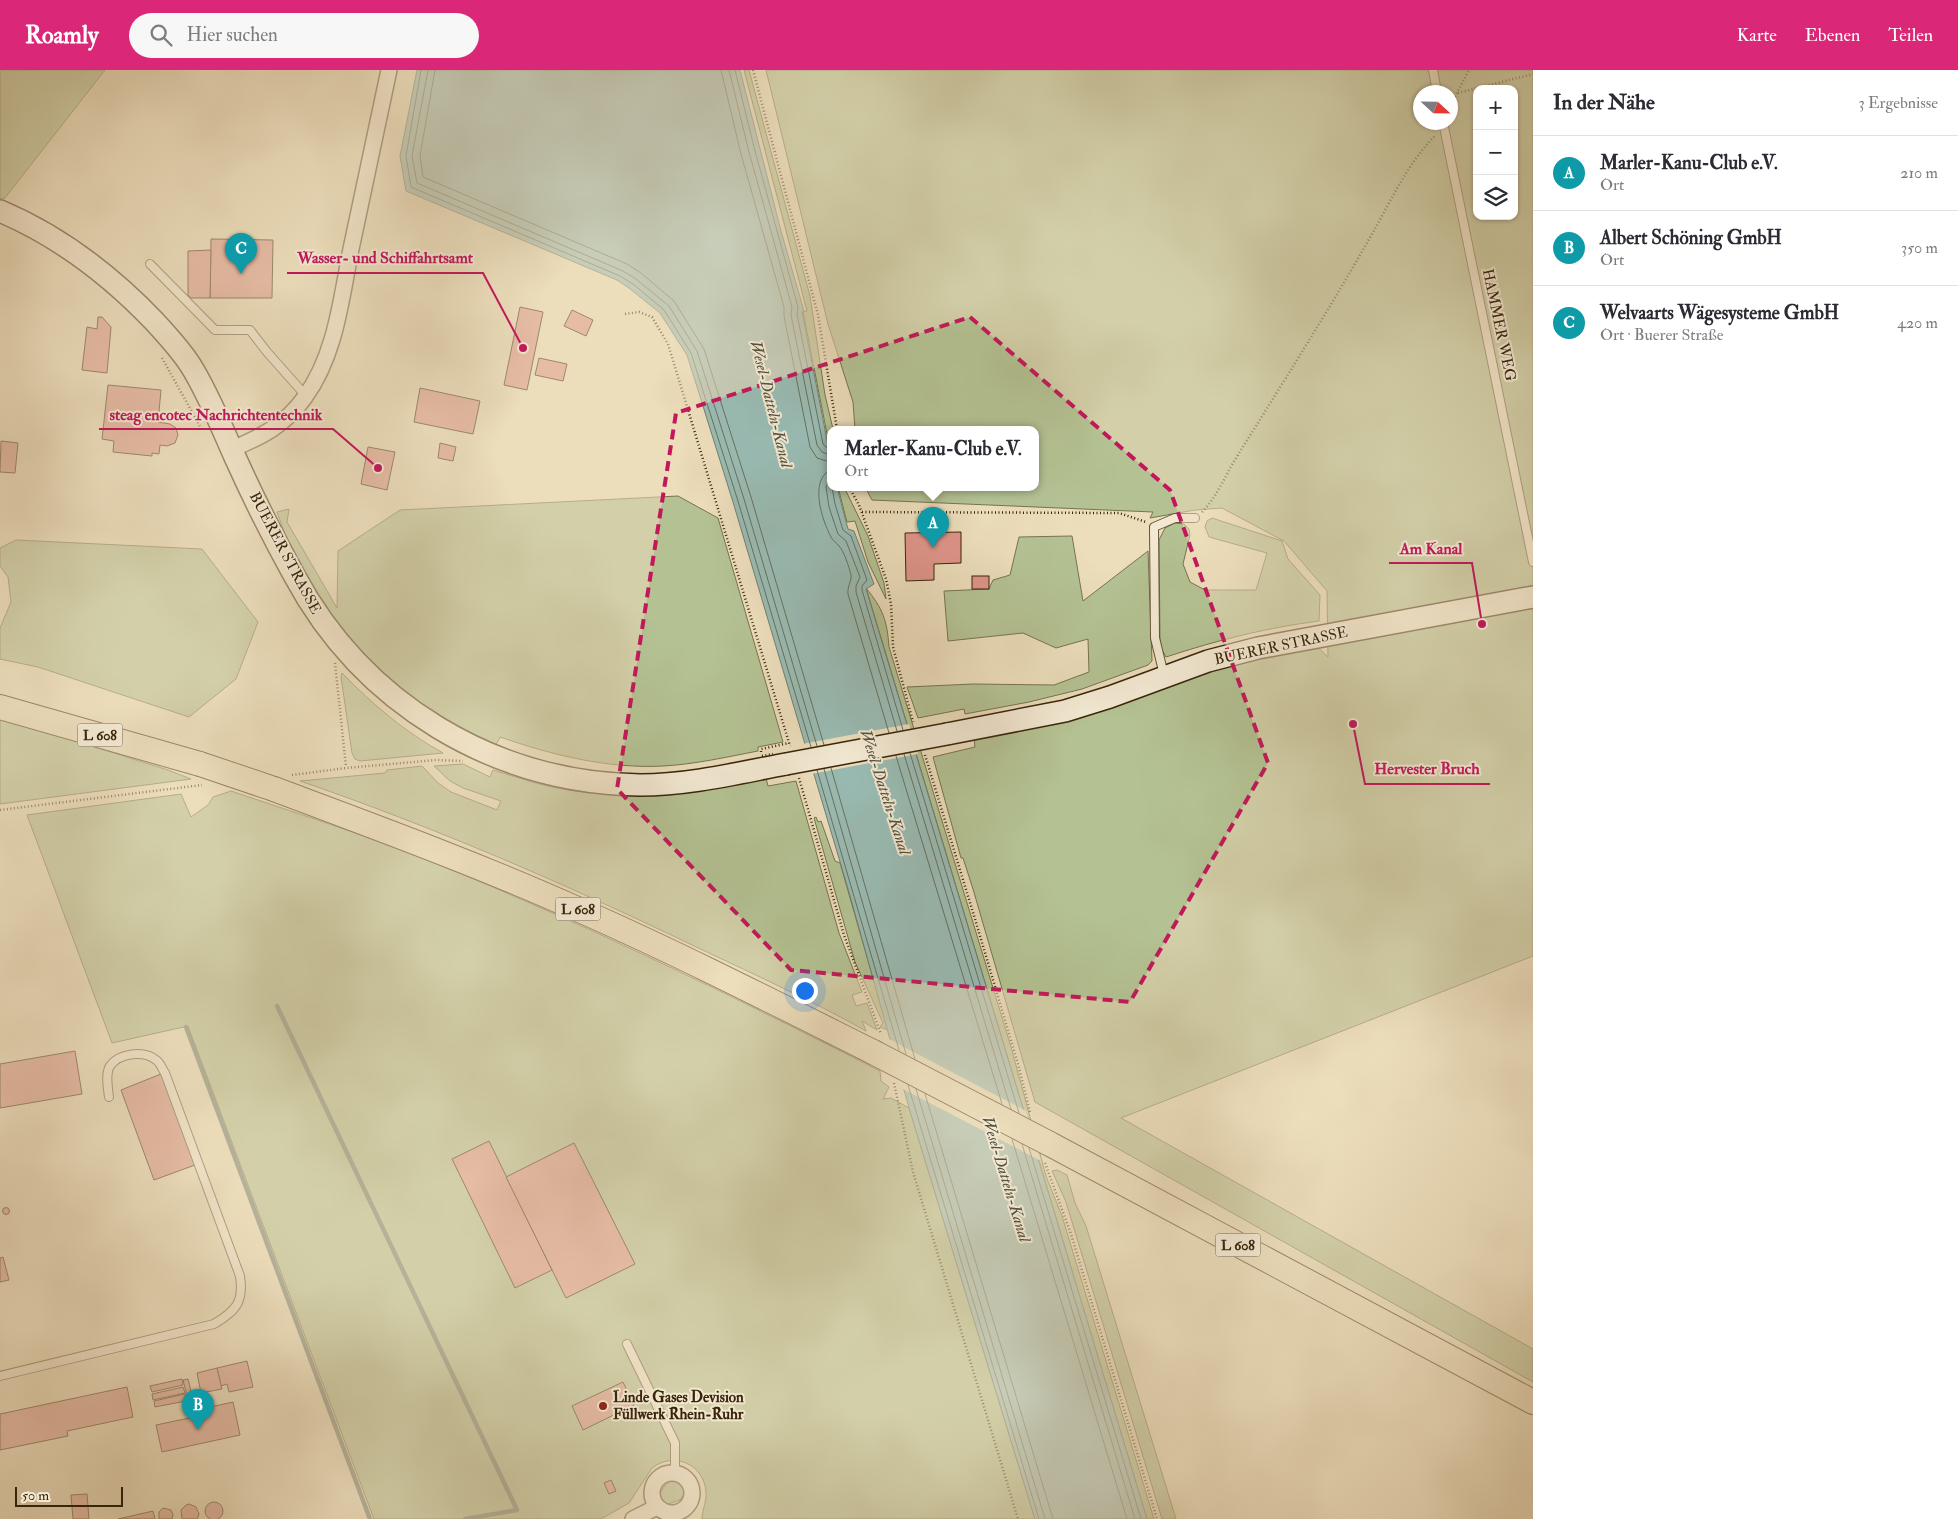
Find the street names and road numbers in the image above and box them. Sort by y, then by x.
street label: HAMMER WEG [1478,267,1520,383]
street label: BUERER STRASSE [245,489,325,618]
street label: BUERER STRASSE [1213,623,1350,669]
road number: L 608 [78,724,122,746]
road number: L 608 [556,898,600,921]
road number: L 608 [1216,1234,1260,1256]

